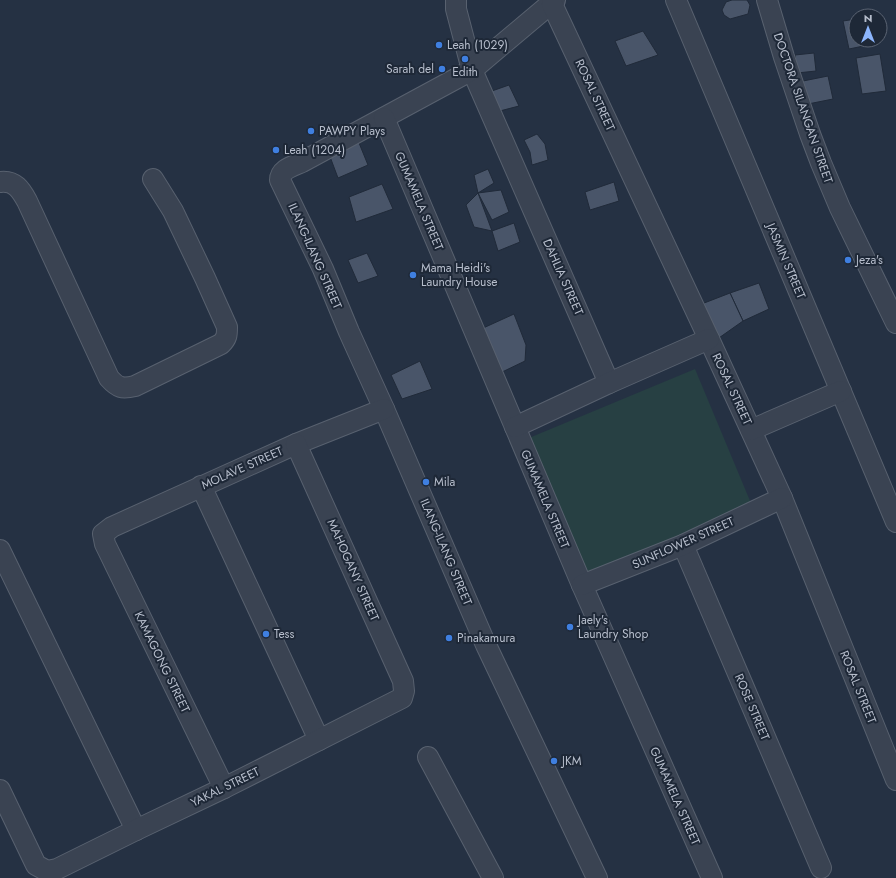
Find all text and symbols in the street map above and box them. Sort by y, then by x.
north arrow [848,8,888,48]
text: N [864,10,872,26]
street label: DOCTORA SILANGAN STREET [769,30,837,186]
place label: Leah (1029) [447,36,508,54]
marker: Leah (1029) [434,40,444,50]
marker: Edith [460,54,470,64]
street label: ROSAL STREET [570,56,620,134]
place label: Sarah del [386,60,434,78]
place label: Edith [452,63,478,81]
marker: Sarah del [437,64,447,74]
place label: PAWPY Plays [319,122,385,140]
marker: PAWPY Plays [306,126,316,136]
place label: Leah (1204) [284,141,345,159]
marker: Leah (1204) [271,145,281,155]
street label: GUMAMELA STREET [390,149,448,254]
street label: ILANG-ILANG STREET [284,200,347,312]
street label: JASMIN STREET [761,219,810,302]
street label: DAHLIA STREET [538,236,588,318]
place label: Jeza's [854,251,883,269]
marker: Jeza's [843,255,853,265]
place label: Mama Heidi's Laundry House [421,259,497,291]
marker: Mama Heidi's Laundry House [408,270,418,280]
street label: ROSAL STREET [707,350,757,428]
street label: MOLAVE STREET [198,442,286,494]
street label: GUMAMELA STREET [516,447,574,552]
place label: Mila [434,473,456,491]
marker: Mila [421,477,431,487]
street label: ILANG-ILANG STREET [415,496,477,608]
street label: SUNFLOWER STREET [629,512,737,574]
street label: MAHOGANY STREET [322,516,384,624]
street label: KAMAGONG STREET [130,608,195,716]
place label: Jaely's Laundry Shop [576,611,648,643]
marker: Jaely's Laundry Shop [565,622,575,632]
place label: Tess [274,625,294,643]
marker: Tess [261,629,271,639]
place label: Pinakamura [457,629,516,647]
marker: Pinakamura [444,633,454,643]
street label: ROSAL STREET [835,648,881,727]
street label: ROSE STREET [730,671,774,743]
street label: GUMAMELA STREET [645,744,705,848]
place label: JKM [560,752,582,770]
marker: JKM [549,756,559,766]
street label: YAKAL STREET [187,762,263,811]

